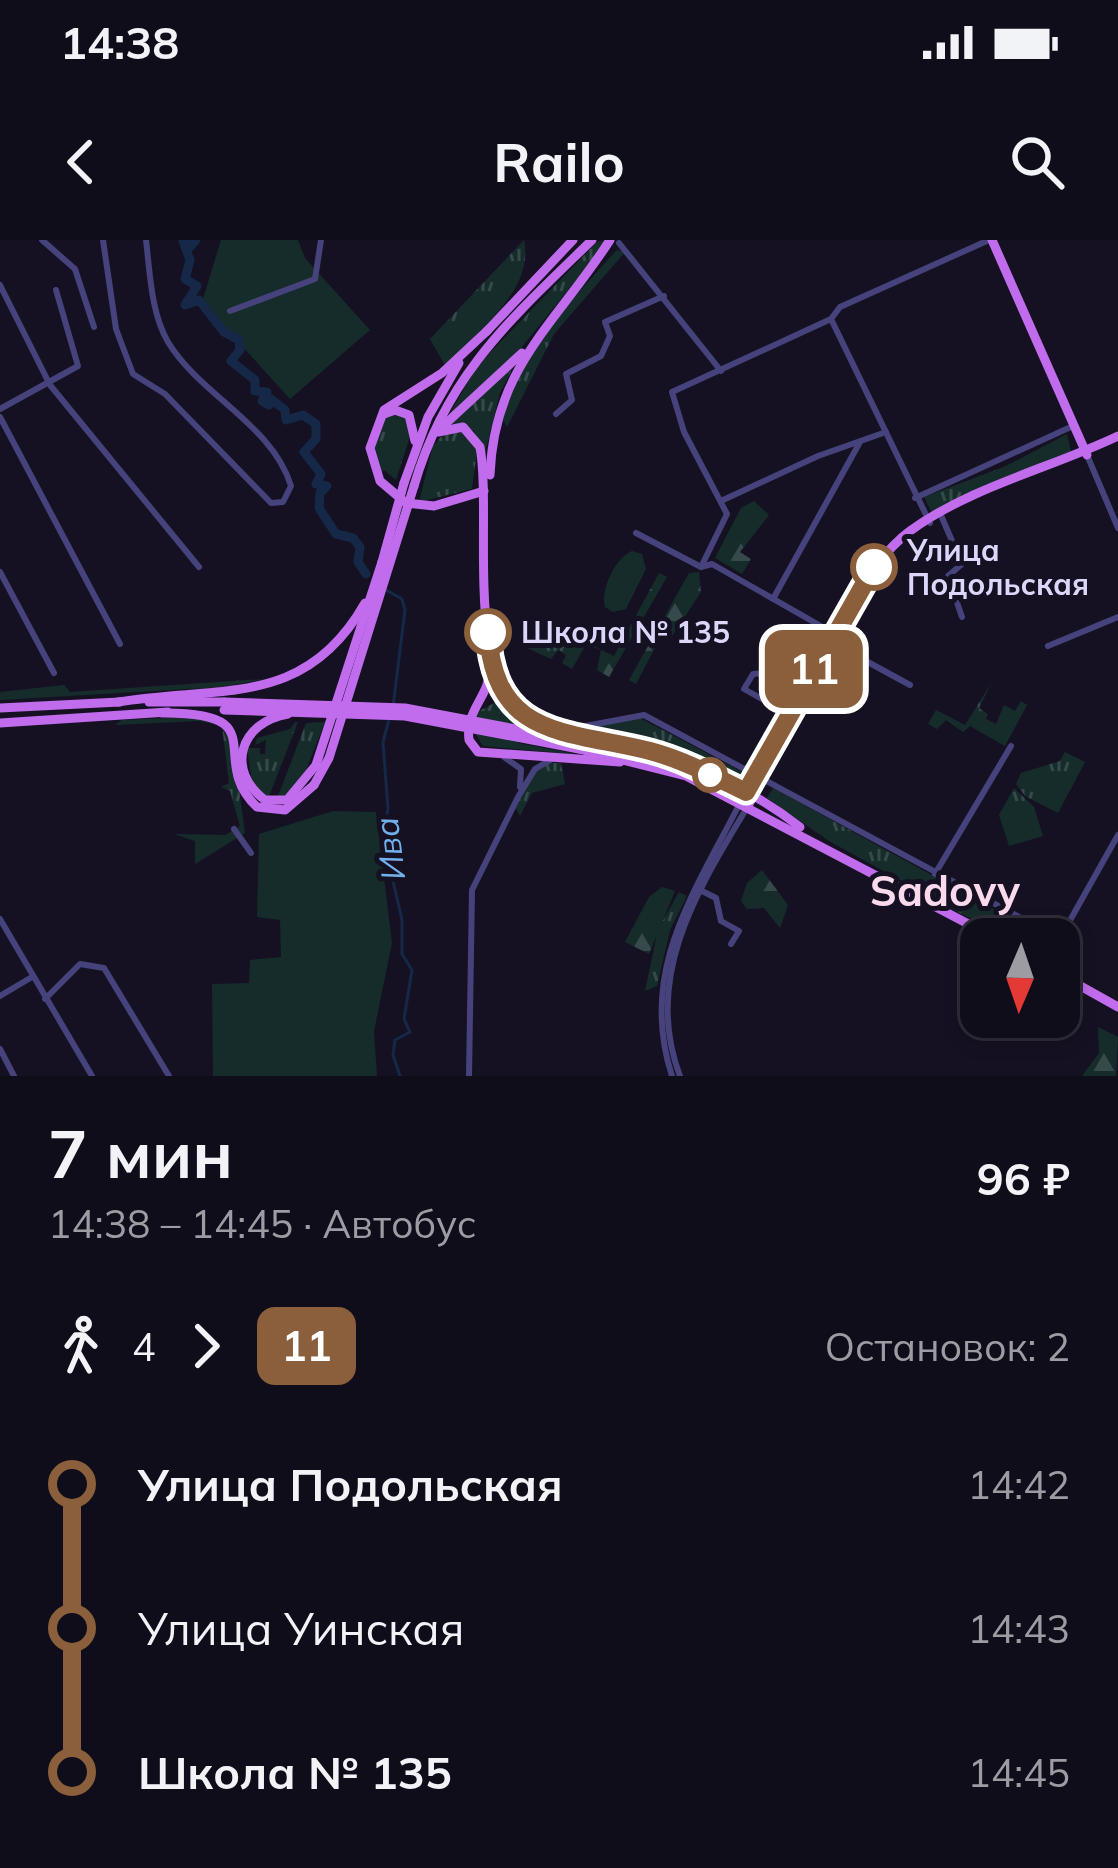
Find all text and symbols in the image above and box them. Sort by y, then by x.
text: 14:38 [60,14,179,70]
text: Railo [493,128,625,196]
icon: back [48,129,114,195]
icon: search [1004,129,1070,195]
place label: Улица Подольская [906,531,1089,603]
marker: Улица Подольская [852,545,896,589]
marker: Школа № 135 [466,610,510,654]
place label: Школа № 135 [521,613,730,651]
line badge: 11 [760,630,868,708]
text: 11 [789,642,839,695]
unlabelled marker [694,759,726,791]
water label: Ива [365,815,413,883]
district label: Sadovy [870,864,1020,917]
north arrow [960,918,1080,1038]
map controls [960,918,1080,1038]
text: 7 мин [48,1112,233,1195]
text: 96 ₽ [977,1150,1070,1206]
text: 14:38 – 14:45 · Автобус [48,1199,477,1248]
icon: walk [48,1313,114,1379]
icon: forward [173,1313,239,1379]
text: 11 [281,1319,332,1372]
text: 4 [132,1322,155,1371]
text: Остановок: 2 [825,1322,1070,1371]
text: Улица Подольская [138,1456,563,1512]
text: 14:42 [968,1460,1070,1509]
text: Улица Уинская [138,1600,464,1656]
text: 14:43 [968,1604,1070,1653]
text: Школа № 135 [138,1744,452,1800]
text: 14:45 [968,1748,1070,1797]

